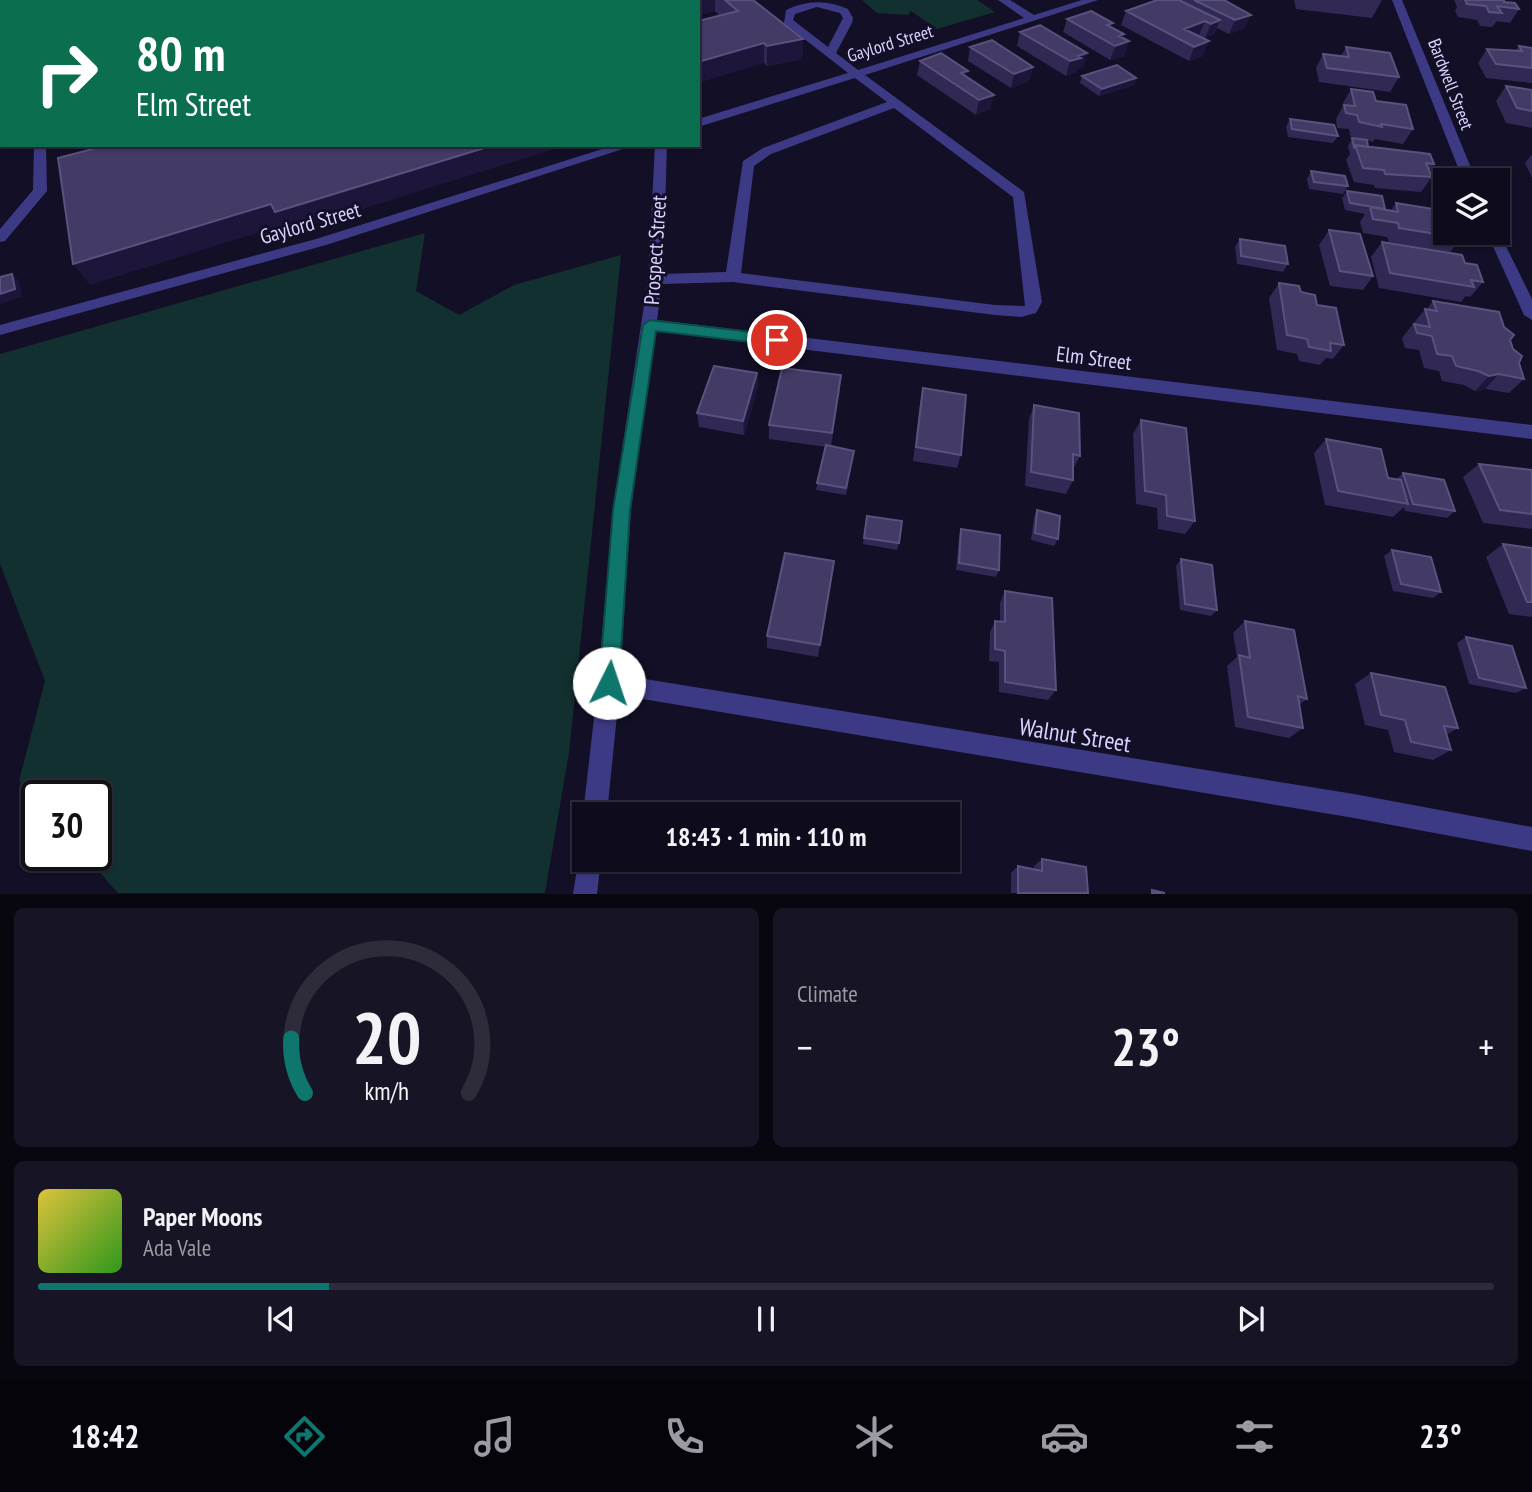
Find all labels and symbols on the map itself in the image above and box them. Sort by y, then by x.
street label: Gaylord Street [844,19,936,67]
street label: Bardwell Street [1423,35,1479,133]
street label: Prospect Street [638,194,672,306]
street label: Gaylord Street [257,196,364,250]
pin [747,310,807,370]
street label: Elm Street [1055,340,1133,376]
position arrow [572,646,646,720]
street label: Walnut Street [1017,711,1134,759]
speed limit sign: 30 [21,780,112,871]

